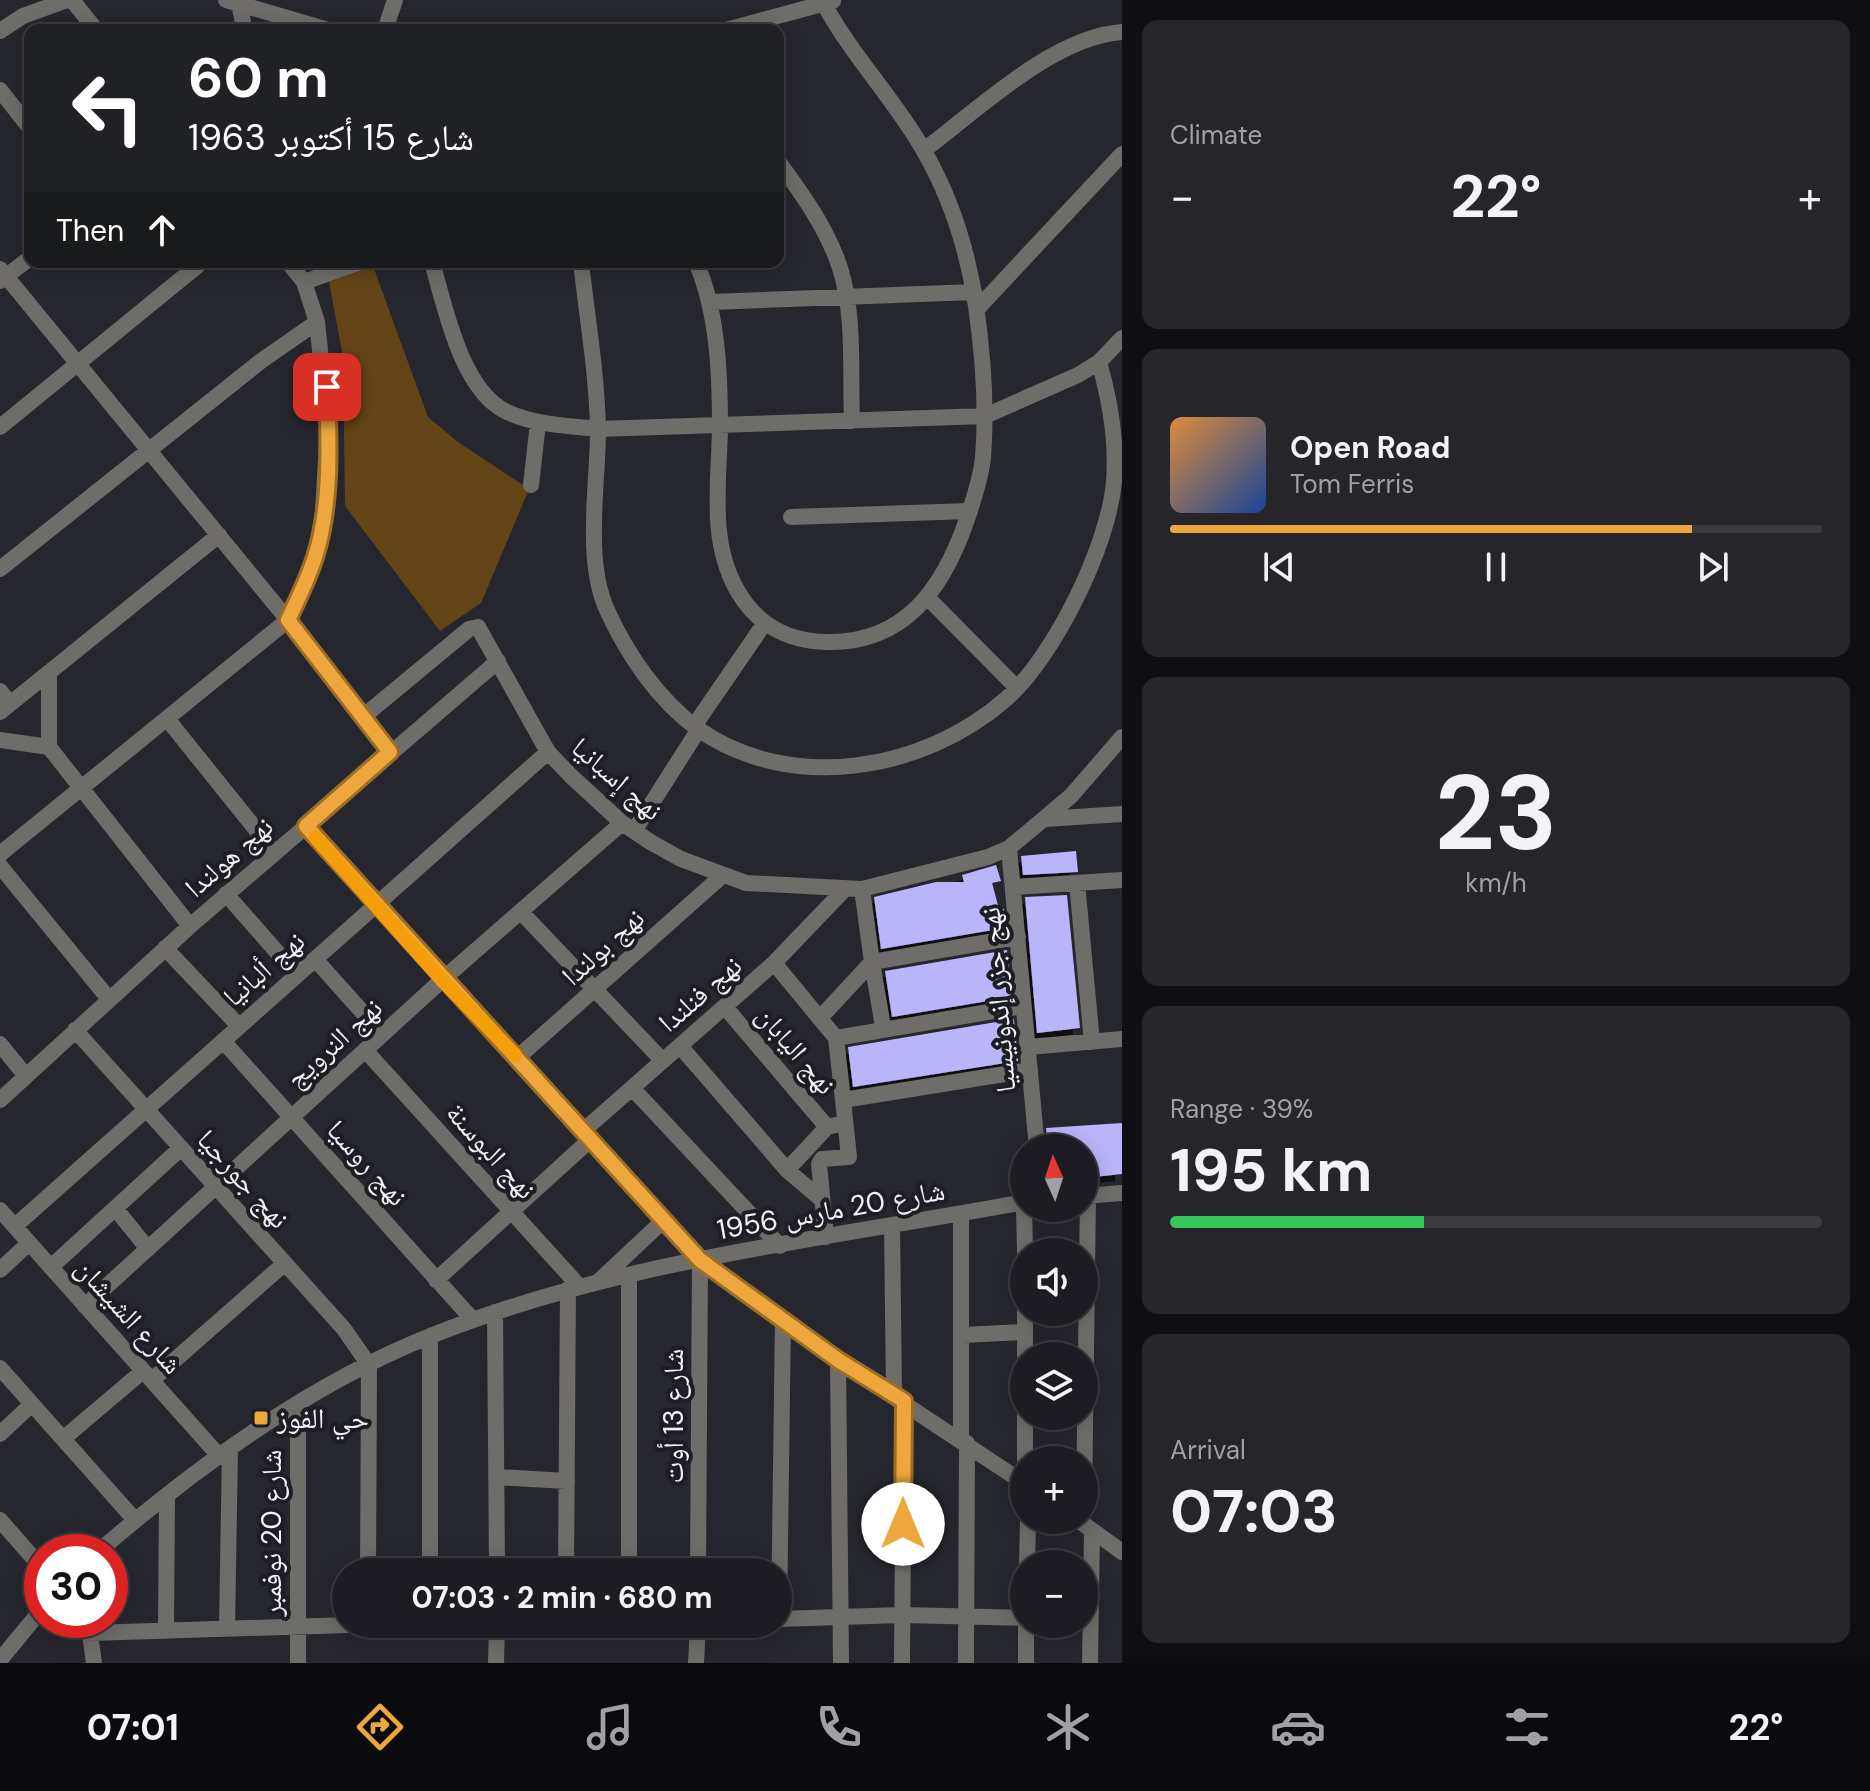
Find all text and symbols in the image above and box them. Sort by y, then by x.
text: 60 m [188,41,329,114]
icon: left [56,56,160,160]
text: شارع 15 أكتوبر 1963 [188,114,474,161]
text: Climate [1170,118,1262,152]
text: 22° [1450,157,1542,236]
text: − [1170,168,1194,226]
text: + [1798,168,1822,226]
icon: ahead [140,208,184,252]
text: Then [56,211,124,250]
pin [293,353,361,421]
icon: arrive [305,365,349,409]
text: Open Road [1290,428,1450,467]
text: Tom Ferris [1290,467,1414,501]
icon: previous [1257,545,1301,589]
icon: pause [1474,545,1518,589]
icon: next [1691,545,1735,589]
street label: نهج إسبانيا [563,729,671,829]
text: 23 [1435,746,1557,881]
street label: نهج هولندا [177,808,281,906]
text: km/h [1465,866,1527,900]
street label: نهج بولندا [554,900,652,994]
street label: نهج جزر إندونيسيا [971,906,1025,1094]
street label: نهج ألبانيا [215,923,313,1015]
street label: نهج فنلندا [650,947,750,1041]
street label: نهج النرويج [278,990,390,1096]
street label: نهج اليابان [748,998,844,1102]
text: Range · 39% [1170,1092,1313,1126]
street label: نهج البوسنة [438,1095,544,1207]
street label: نهج روسيا [318,1112,416,1214]
street label: نهج جورجيا [189,1122,297,1236]
text: 195 km [1170,1131,1373,1210]
north arrow [1010,1134,1098,1222]
map controls [1010,1134,1098,1638]
street label: شارع 20 مارس 1956 [714,1172,948,1248]
button: sound [1010,1238,1098,1326]
street label: شارع الشيشان [67,1250,191,1382]
button: layers [1010,1342,1098,1430]
street label: شارع 13 أوت [655,1349,692,1483]
place label: حي الفوز [276,1400,369,1441]
marker: حي الفوز [252,1409,270,1427]
text: Arrival [1170,1433,1246,1467]
button: + [1010,1446,1098,1534]
street label: شارع 20 نوفمبر [253,1450,290,1617]
text: 07:03 [1170,1472,1338,1551]
position arrow [861,1482,945,1566]
speed limit sign: 30 [24,1534,128,1638]
button: − [1010,1550,1098,1638]
text: 07:03 · 2 min · 680 m [412,1578,712,1617]
icon: directions [352,1699,408,1755]
icon: music [582,1699,638,1755]
icon: phone [811,1699,867,1755]
icon: climate [1040,1699,1096,1755]
icon: car [1270,1699,1326,1755]
icon: filters [1499,1699,1555,1755]
text: 07:01 [87,1704,179,1751]
text: 22° [1729,1704,1783,1751]

